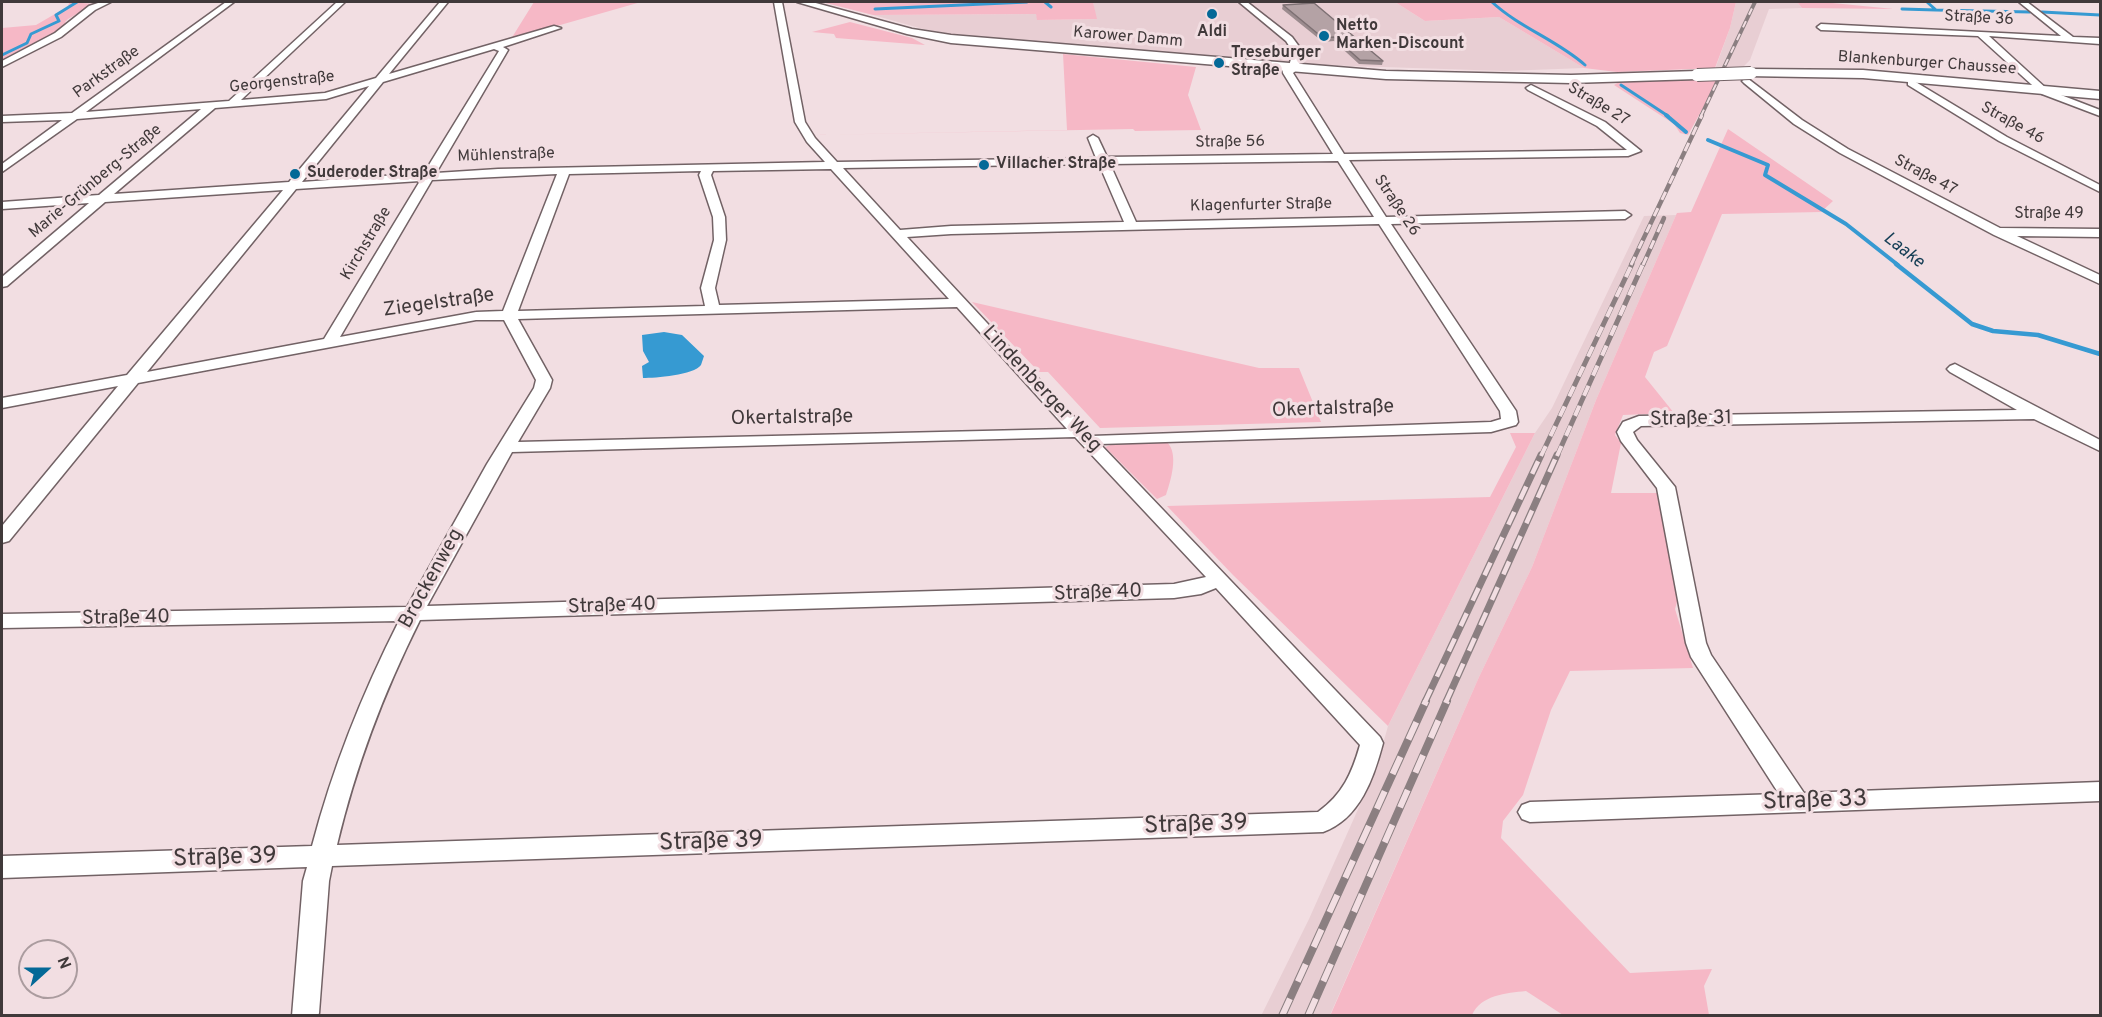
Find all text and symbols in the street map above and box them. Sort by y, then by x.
marker: Aldi [1205,7,1219,21]
street label: Straße 36 [1944,8,2014,30]
place label: Netto Marken-Discount [1336,17,1464,55]
place label: Aldi [1197,23,1227,43]
street label: Karower Damm [1072,24,1184,52]
marker: Netto Marken-Discount [1317,29,1331,43]
street label: Parkstraße [70,43,144,103]
place label: Treseburger Straße [1231,44,1321,82]
street label: Blankenburger Chaussee [1837,48,2017,80]
marker: Treseburger Straße [1212,56,1226,70]
street label: Georgenstraße [228,68,336,98]
street label: Straße 27 [1564,79,1632,131]
street label: Straße 46 [1977,99,2047,149]
street label: Marie-Grünberg-Straße [26,121,166,243]
street label: Straße 56 [1195,133,1265,153]
street label: Mühlenstraße [457,145,555,167]
street label: Straße 47 [1890,151,1960,201]
place label: Villacher Straße [996,155,1116,175]
marker: Villacher Straße [977,158,991,172]
place label: Suderoder Straße [307,164,437,184]
marker: Suderoder Straße [288,167,302,181]
street label: Straße 26 [1369,172,1423,240]
street label: Klagenfurter Straße [1190,195,1332,217]
street label: Kirchstraße [338,204,396,284]
street label: Straße 49 [2014,205,2084,225]
water label: Laake [1878,228,1928,274]
street label: Ziegelstraße [382,284,496,324]
street label: Lindenberger Weg [976,322,1106,458]
street label: Okertalstraße [1271,396,1395,424]
street label: Okertalstraße [731,406,853,432]
street label: Straße 31 [1650,407,1732,433]
street label: Brockenweg [395,525,469,633]
street label: Straße 40 [1054,580,1142,608]
street label: Straße 40 [568,593,656,621]
street label: Straße 40 [82,606,170,632]
street label: Straße 33 [1762,786,1868,818]
street label: Straße 39 [1144,810,1248,842]
street label: Straße 39 [659,827,763,859]
street label: Straße 39 [173,843,277,875]
north arrow [18,939,78,999]
text: N [52,954,74,972]

